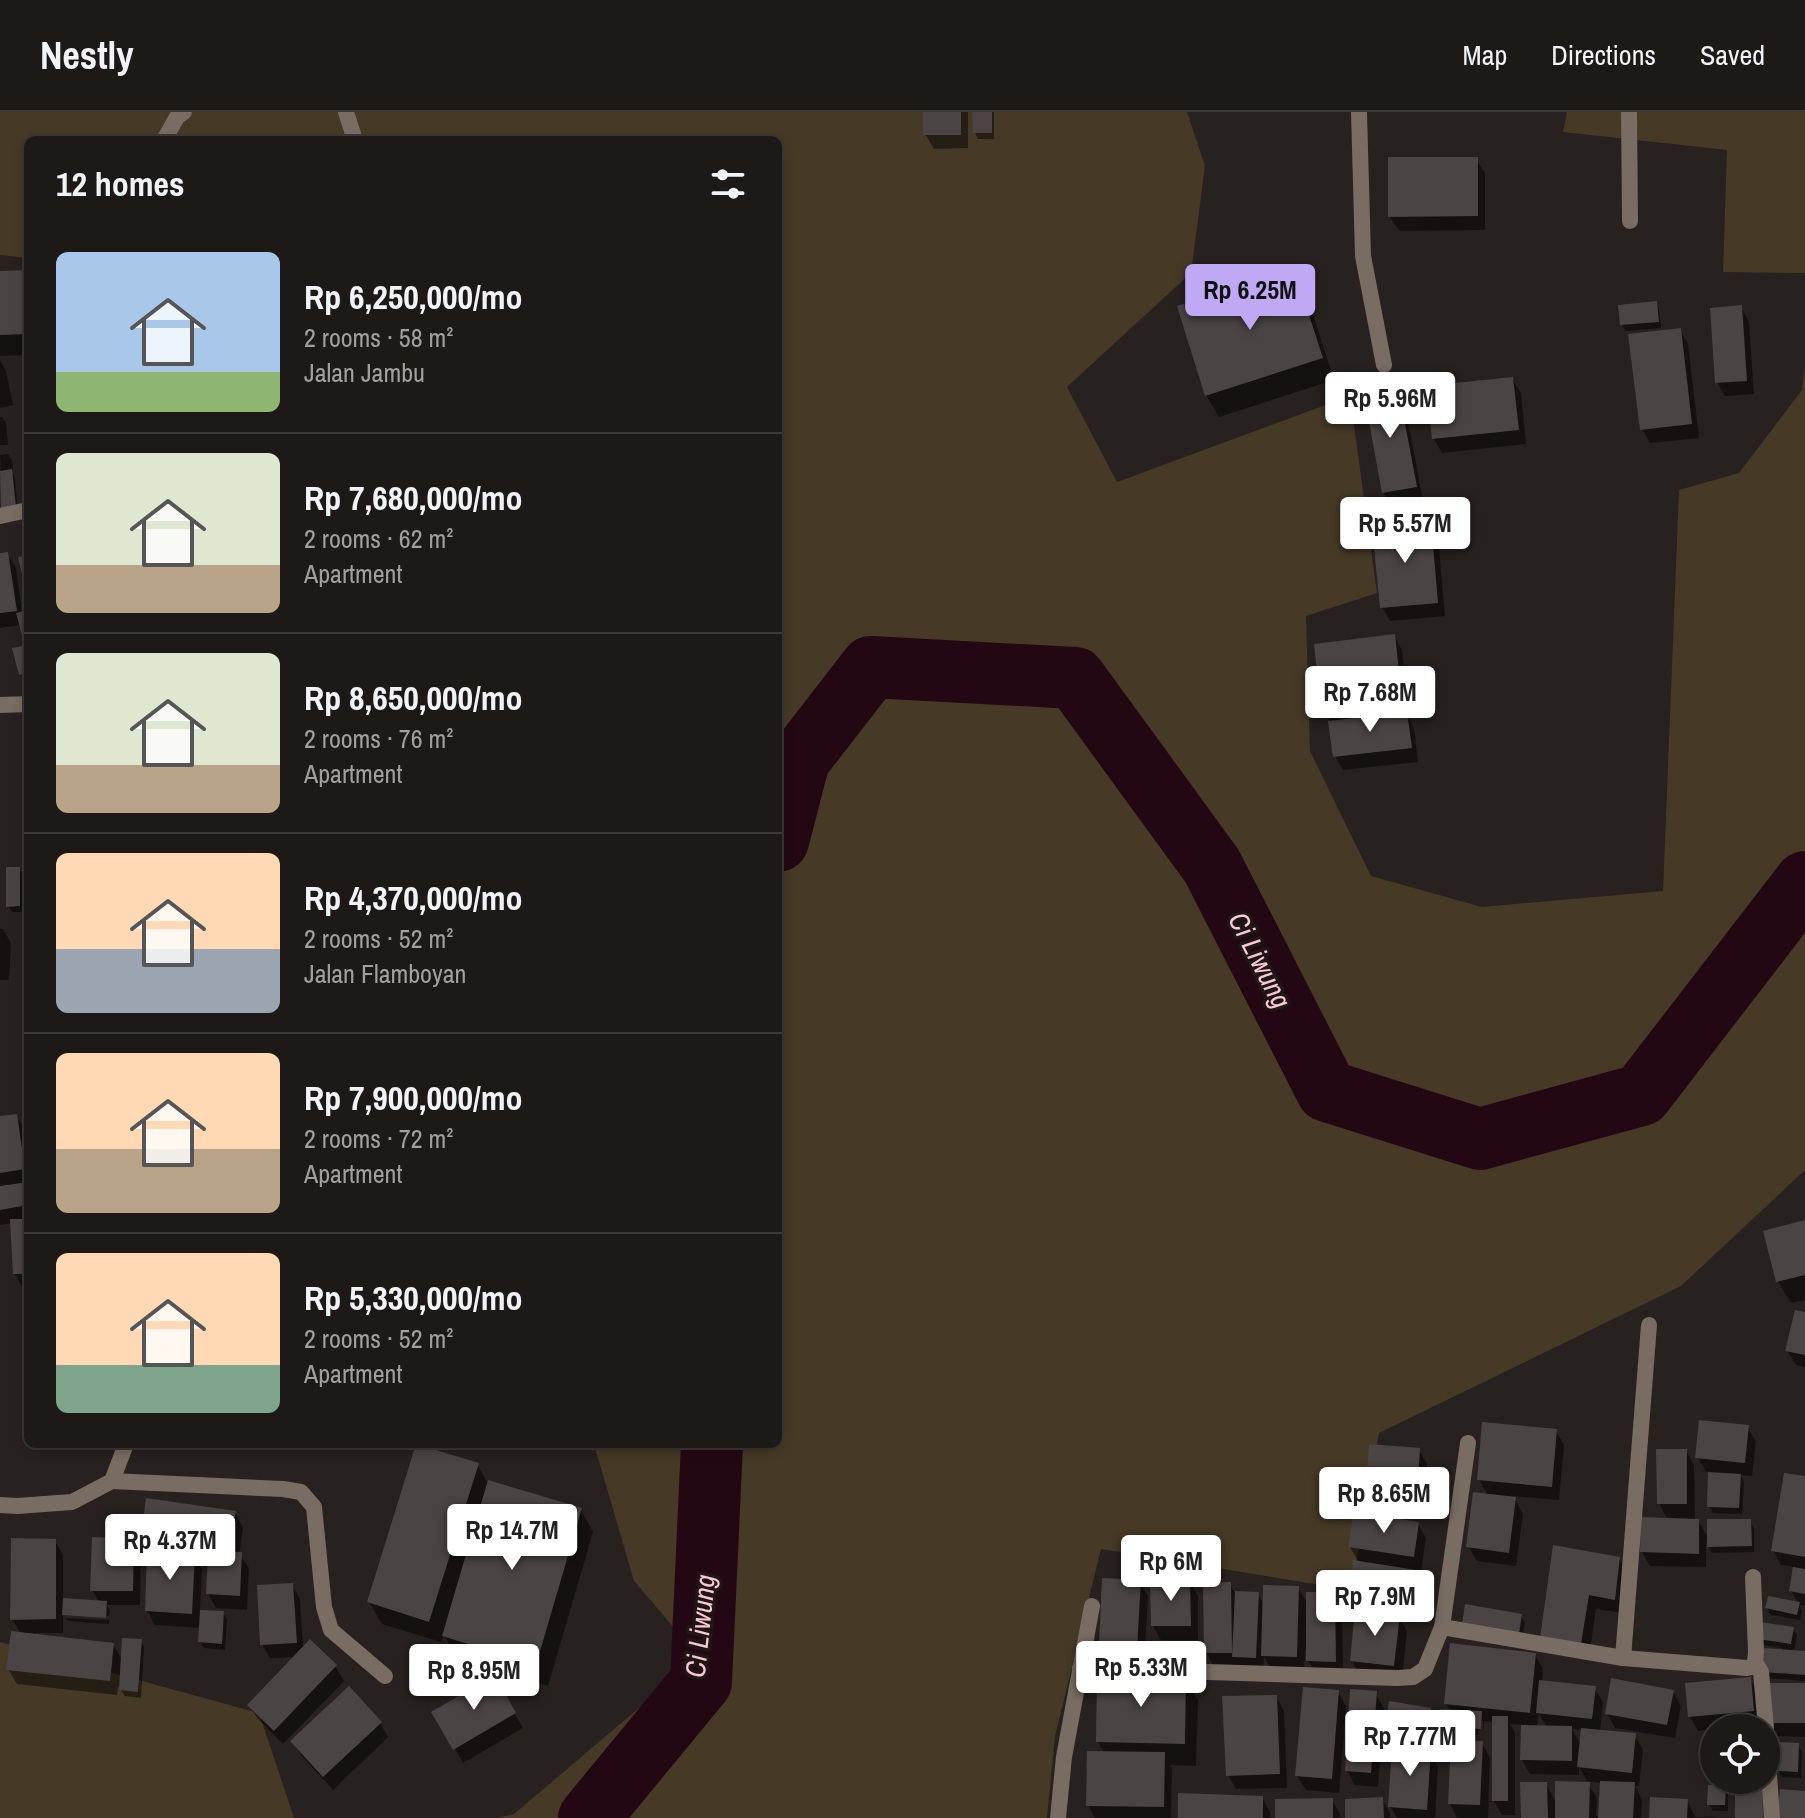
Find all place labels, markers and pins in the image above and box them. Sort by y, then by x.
pin: Rp 6.25M [1167,264,1333,332]
pin: Rp 5.96M [1307,372,1473,440]
pin: Rp 5.57M [1322,497,1488,565]
pin: Rp 7.68M [1287,666,1453,734]
pin: Rp 8.65M [1301,1467,1467,1535]
pin: Rp 14.7M [429,1504,595,1572]
pin: Rp 4.37M [87,1514,253,1582]
pin: Rp 6M [1115,1535,1227,1603]
pin: Rp 7.9M [1301,1570,1449,1638]
pin: Rp 5.33M [1058,1641,1224,1709]
pin: Rp 8.95M [391,1644,557,1712]
pin: Rp 7.77M [1327,1710,1493,1778]

